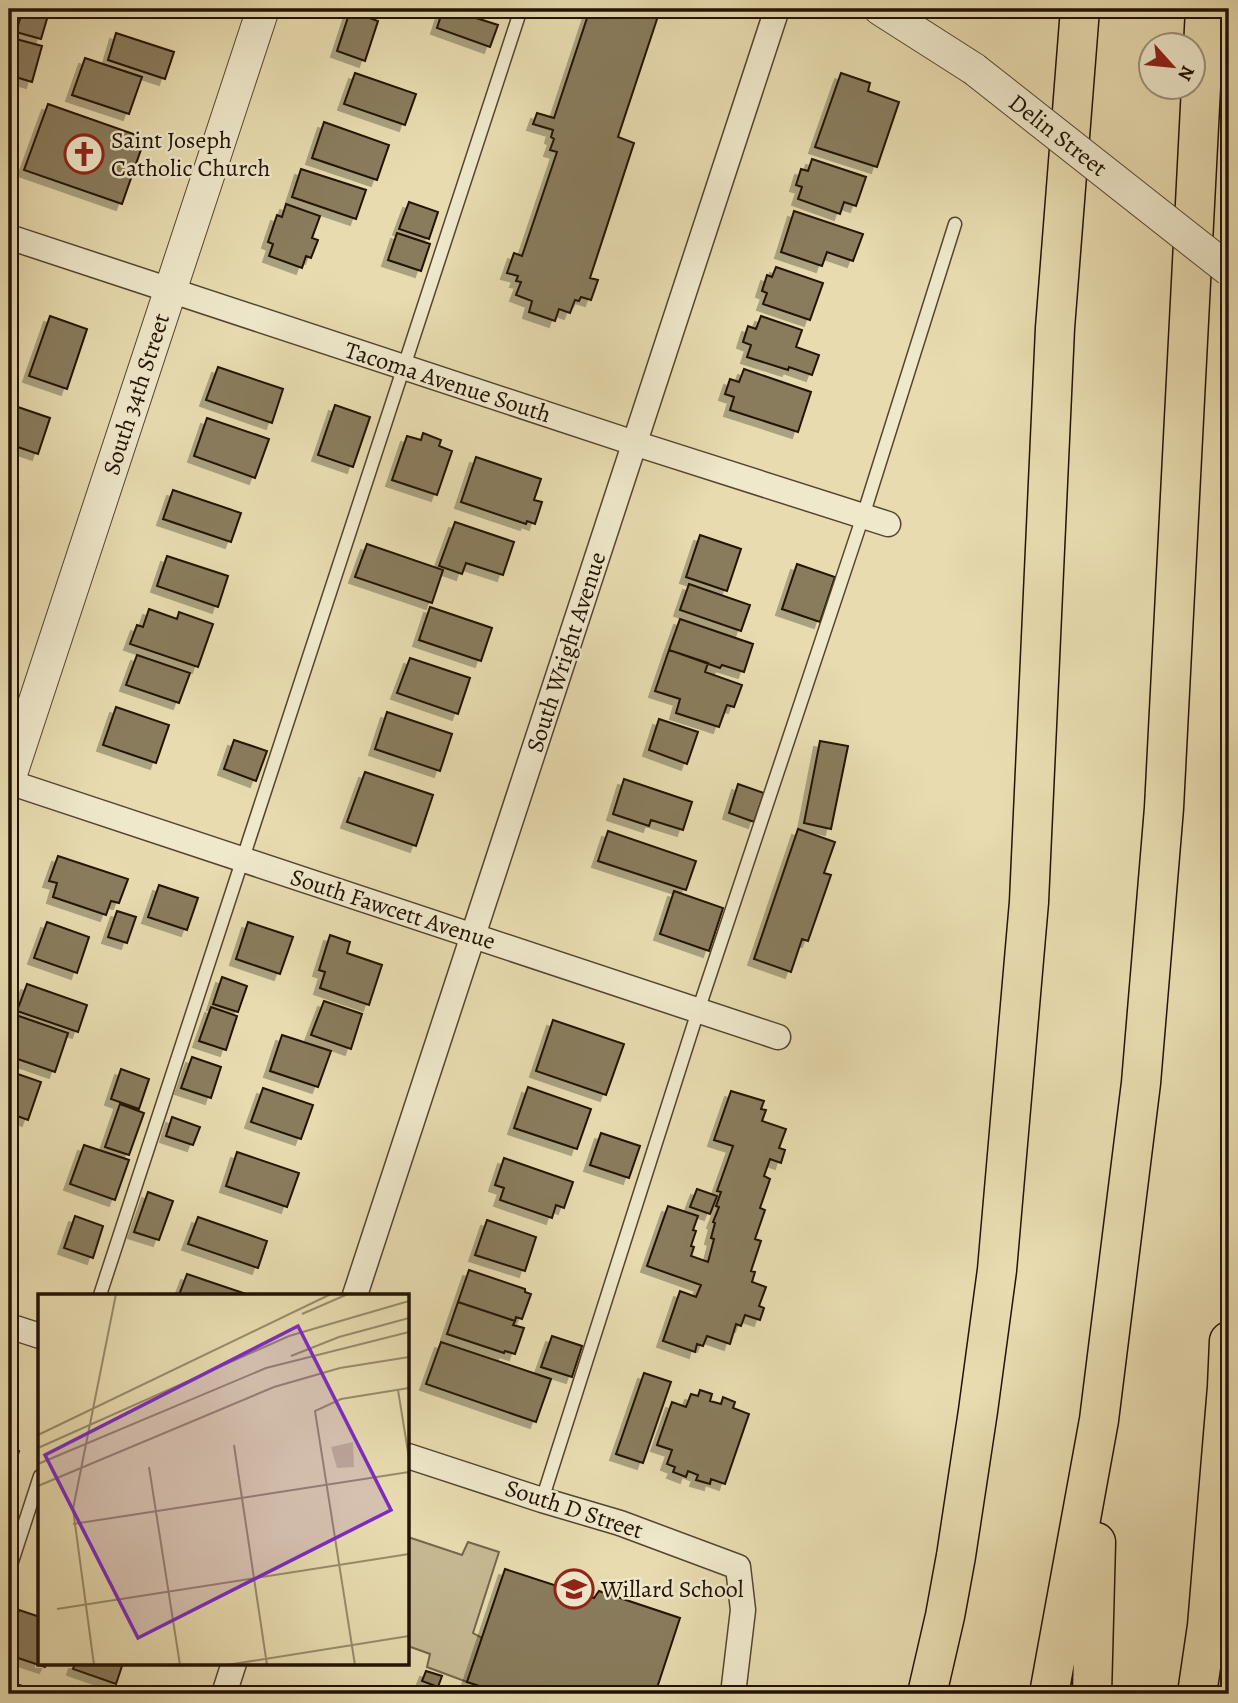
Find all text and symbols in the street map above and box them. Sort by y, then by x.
north arrow [1136,32,1206,102]
text: N [1171,61,1201,85]
street label: Delin Street [1002,86,1114,184]
place label: Saint Joseph Catholic Church [111,124,270,184]
church icon: Saint Joseph Catholic Church [63,133,105,175]
street label: South 34th Street [95,309,177,479]
street label: Tacoma Avenue South [341,334,555,430]
street label: South Wright Avenue [518,548,614,756]
street label: South Fawcett Avenue [286,861,500,957]
inset map [38,1294,410,1664]
street label: South D Street [501,1472,647,1546]
school or university icon: Willard School [553,1568,595,1610]
place label: Willard School [600,1573,744,1605]

